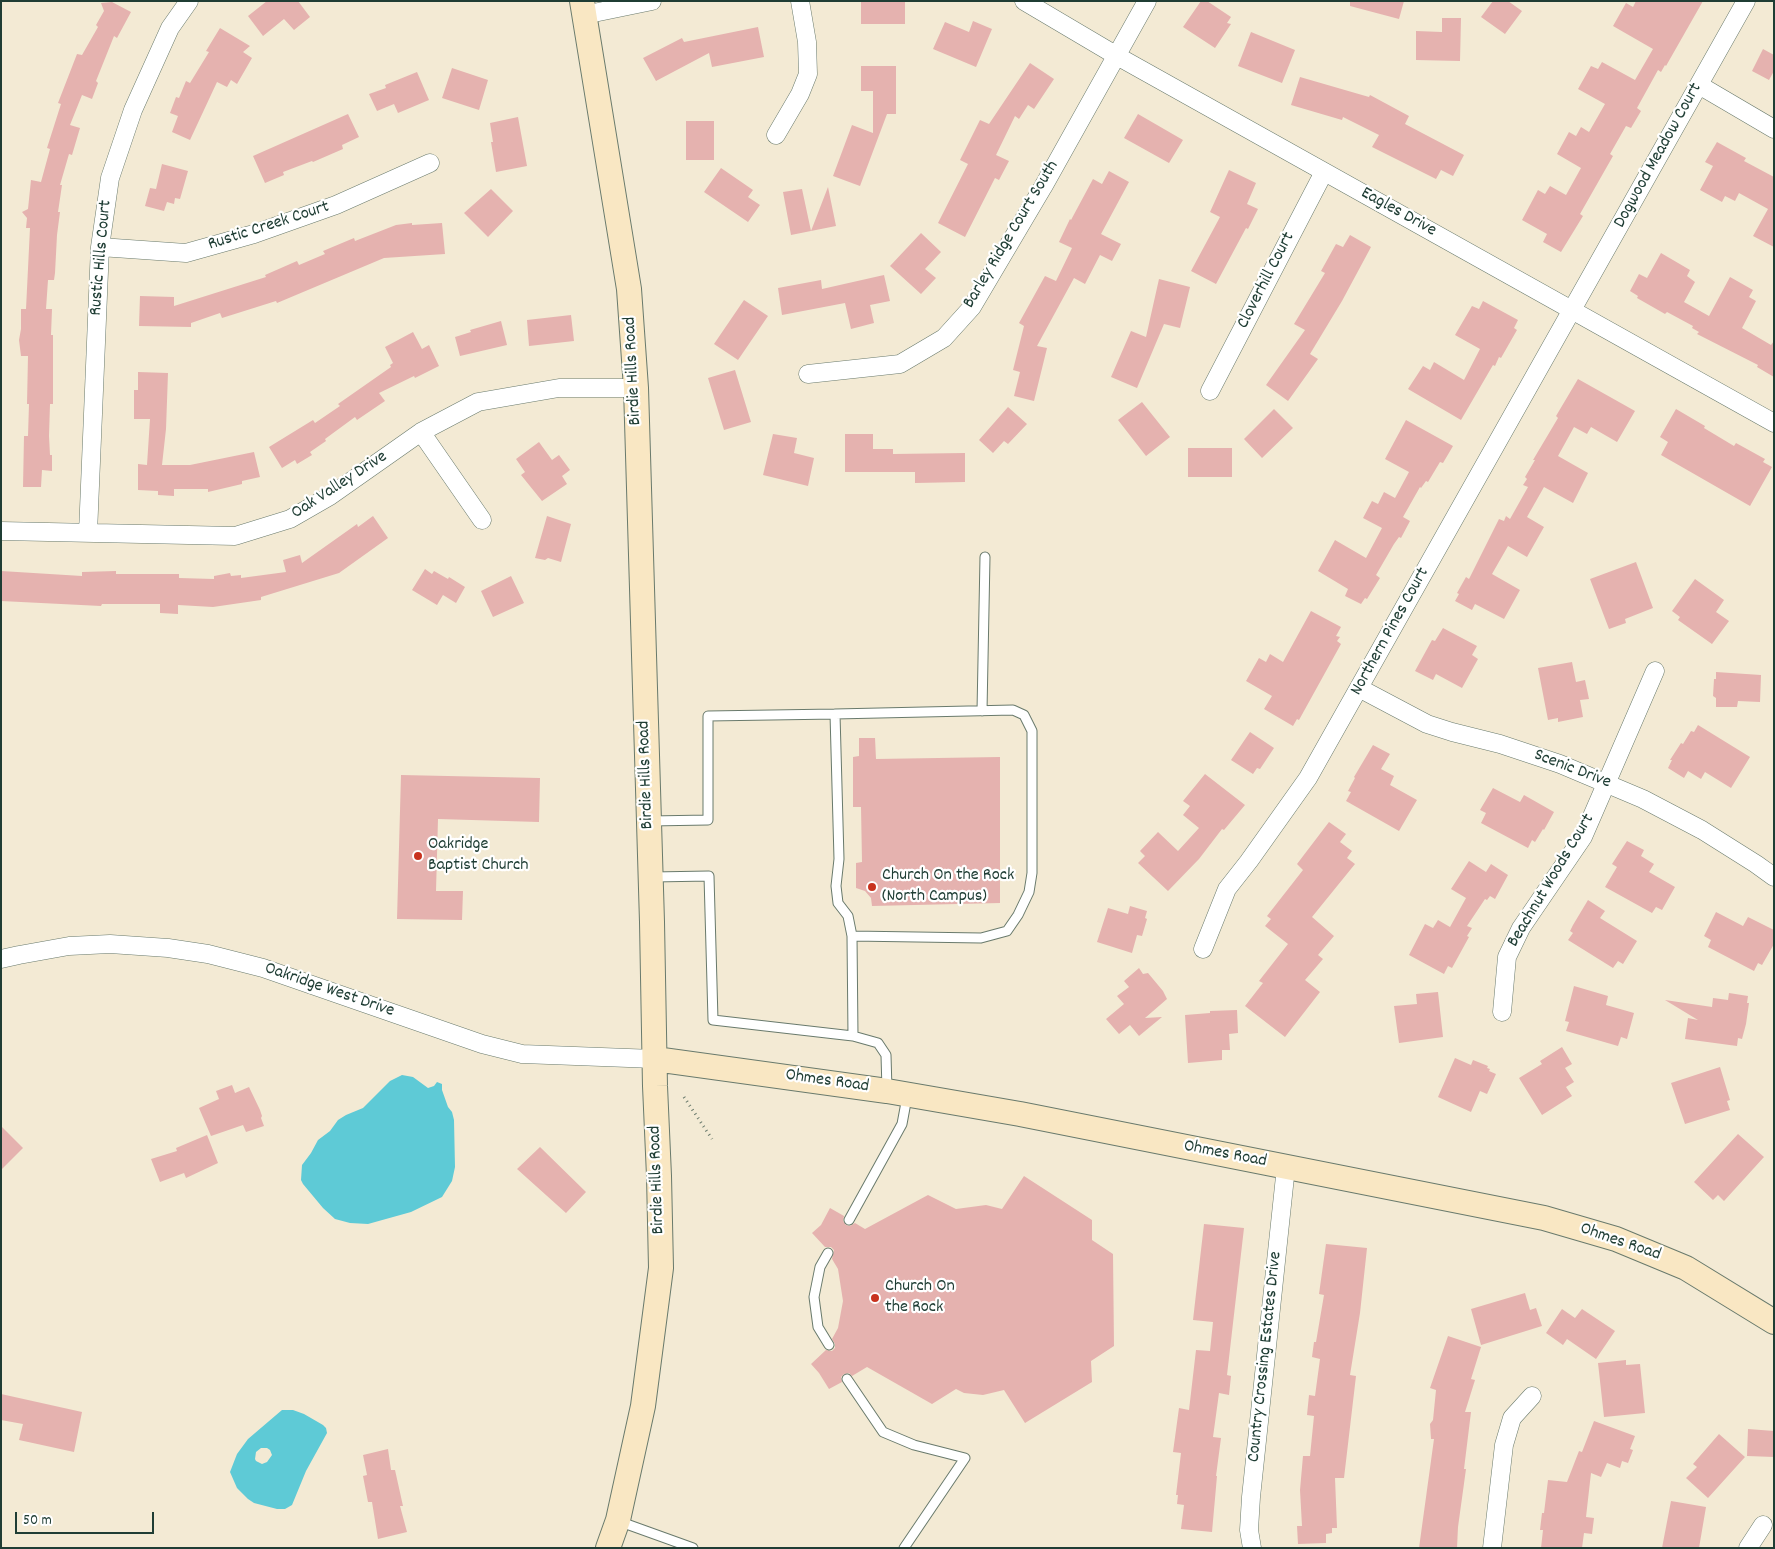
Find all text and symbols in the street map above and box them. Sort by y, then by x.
street label: Dogwood Meadow Court [1610,80,1708,232]
street label: Barley Ridge Court South [959,157,1065,313]
street label: Eagles Drive [1356,183,1440,243]
street label: Rustic Creek Court [206,197,332,257]
street label: Rustic Hills Court [86,199,118,317]
street label: Cloverhill Court [1233,229,1301,333]
street label: Birdie Hills Road [620,316,648,426]
street label: Oak Valley Drive [288,447,392,525]
street label: Northern Pines Court [1347,564,1435,700]
street label: Birdie Hills Road [634,720,660,830]
street label: Scenic Drive [1530,745,1614,795]
street label: Beachnut Woods Court [1504,810,1600,952]
place label: Oakridge Baptist Church [428,835,529,878]
marker: Oakridge Baptist Church [412,850,424,862]
place label: Church On the Rock (North Campus) [882,866,1014,909]
marker: Church On the Rock (North Campus) [866,881,878,893]
street label: Oakridge West Drive [261,959,397,1023]
street label: Ohmes Road [784,1065,870,1099]
street label: Birdie Hills Road [645,1125,671,1235]
street label: Ohmes Road [1182,1136,1268,1174]
street label: Ohmes Road [1577,1219,1663,1267]
street label: Country Crossing Estates Drive [1244,1251,1288,1463]
place label: Church On the Rock [885,1277,955,1320]
marker: Church On the Rock [869,1292,881,1304]
scale bar [18,1502,156,1534]
text: 50 m [23,1510,52,1532]

